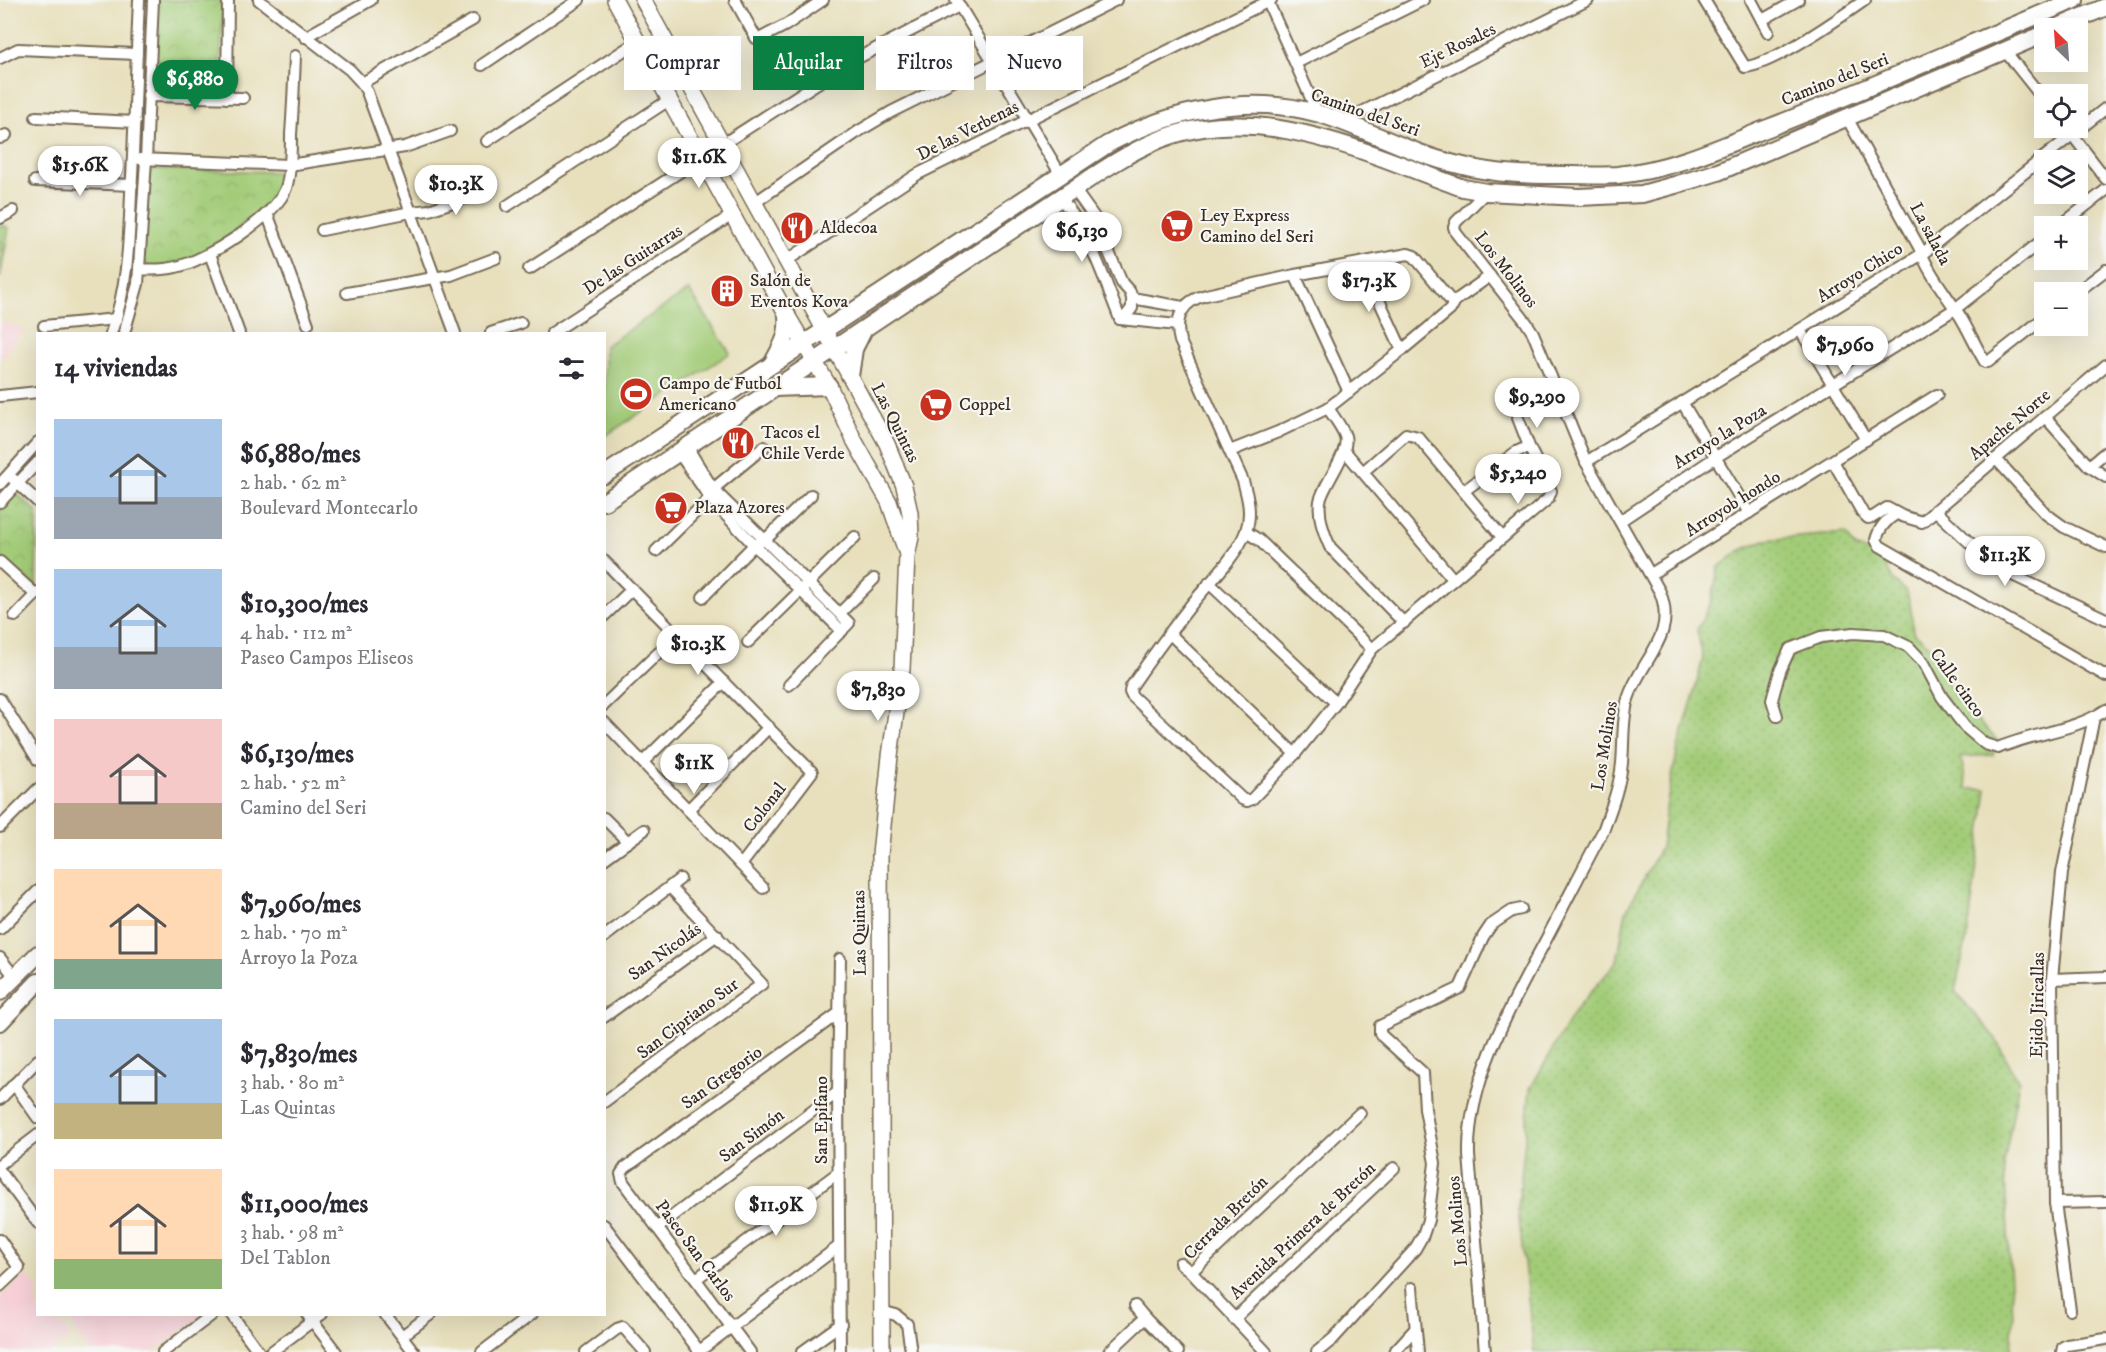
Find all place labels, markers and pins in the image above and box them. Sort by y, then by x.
pin: $6,880 [146,60,244,111]
pin: $11.6K [650,138,748,189]
pin: $15.6K [31,146,129,197]
pin: $10.3K [407,165,505,216]
place label: Ley Express Camino del Seri [1200,205,1314,248]
supermarket icon: Ley Express Camino del Seri [1159,208,1195,244]
restaurant icon: Aldecoa [779,210,815,246]
pin: $6,130 [1033,212,1131,263]
place label: Aldecoa [820,217,878,239]
pin: $17.3K [1320,262,1418,313]
place label: Salón de Eventos Kova [750,270,849,313]
building icon: Salón de Eventos Kova [709,273,745,309]
pin: $7,960 [1796,326,1894,377]
place label: Campo de Futbol Americano [659,373,782,416]
sports icon: Campo de Futbol Americano [618,376,654,412]
pin: $9,290 [1488,378,1586,429]
supermarket icon: Coppel [918,387,954,423]
place label: Coppel [959,394,1011,416]
place label: Tacos el Chile Verde [761,422,845,465]
restaurant icon: Tacos el Chile Verde [720,425,756,461]
pin: $5,240 [1469,454,1567,505]
supermarket icon: Plaza Azores [653,490,689,526]
place label: Plaza Azores [694,497,785,519]
pin: $11.3K [1956,536,2054,587]
pin: $10.3K [649,625,747,676]
pin: $7,830 [829,671,927,722]
pin: $11K [658,744,730,795]
pin: $11.9K [727,1186,825,1237]

